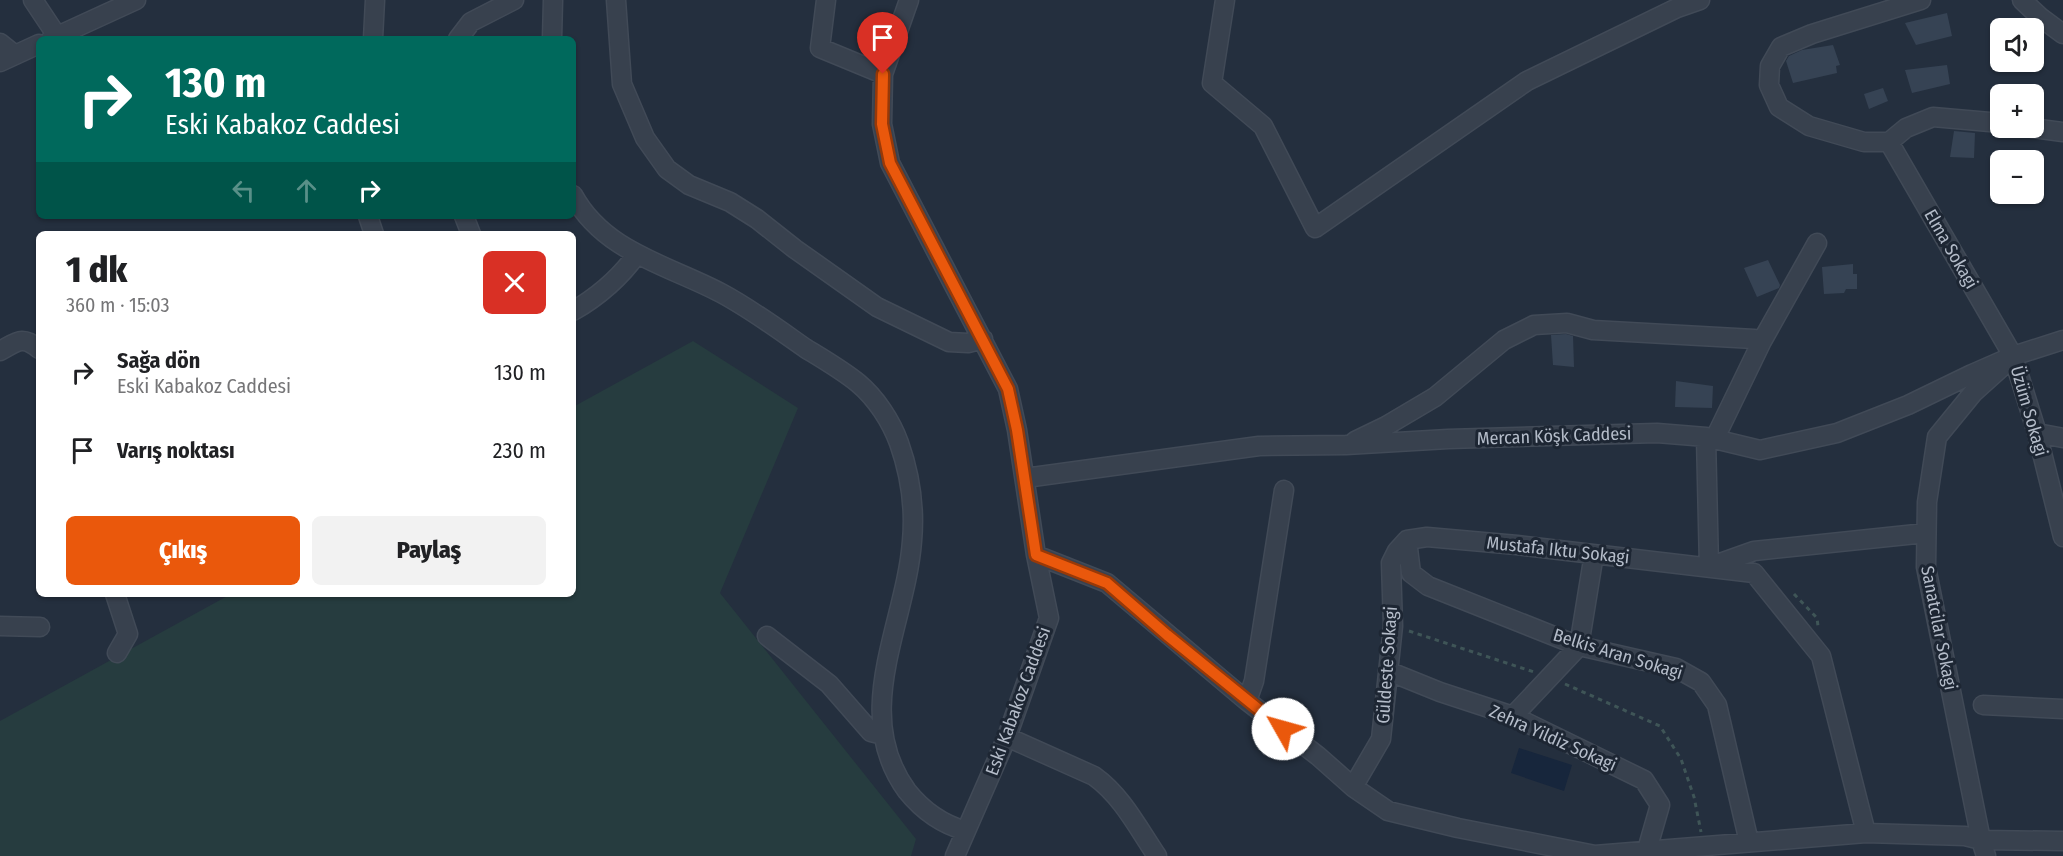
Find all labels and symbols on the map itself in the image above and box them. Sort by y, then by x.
pin [857,12,908,74]
street label: Elma Sokagi [1919,205,1983,293]
street label: Üzüm Sokagi [2006,363,2052,459]
street label: Mercan Köşk Caddesi [1476,422,1632,450]
street label: Mustafa Iktu Sokagi [1486,532,1630,568]
street label: Sanatcilar Sokagi [1916,564,1962,692]
street label: Güldeste Sokagi [1372,606,1402,724]
street label: Eski Kabakoz Caddesi [981,624,1055,778]
street label: Belkis Aran Sokagi [1551,624,1685,684]
position arrow [1251,697,1315,761]
street label: Zehra Yildiz Sokagi [1486,700,1620,776]

